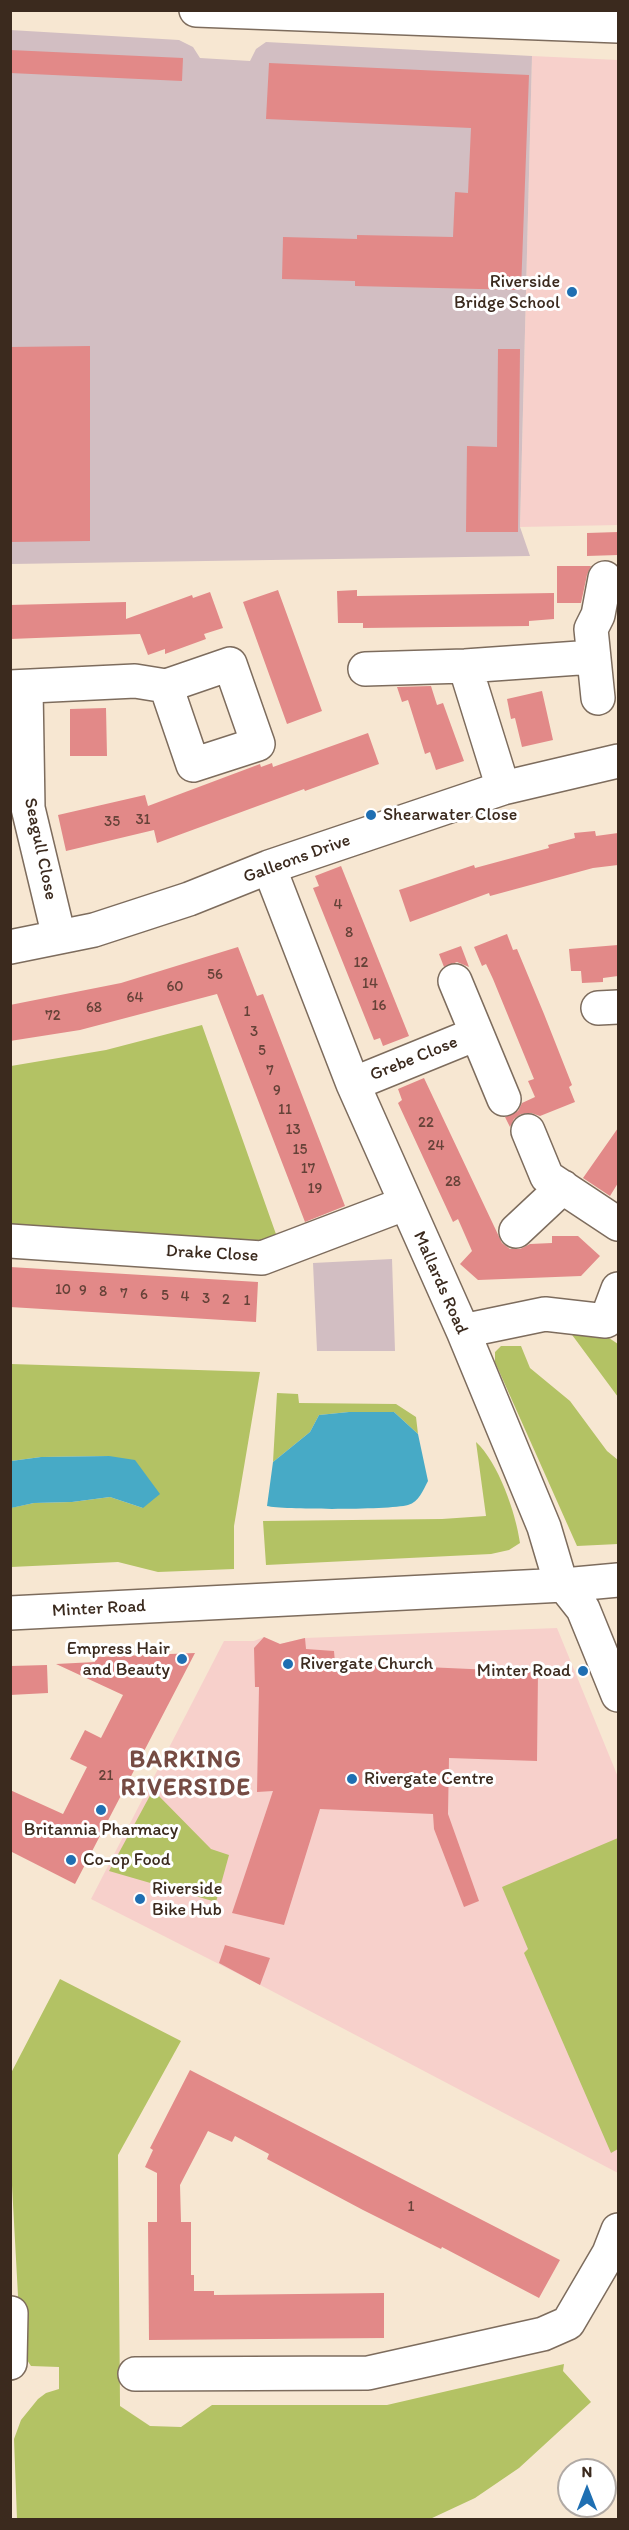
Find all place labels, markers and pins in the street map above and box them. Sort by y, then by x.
place label: Riverside Bridge School [454,271,560,314]
marker: Riverside Bridge School [565,285,579,299]
place label: Shearwater Close [383,804,517,826]
marker: Shearwater Close [364,808,378,822]
place label: Empress Hair and Beauty [67,1638,170,1680]
marker: Empress Hair and Beauty [175,1652,189,1666]
place label: Rivergate Church [300,1653,433,1675]
marker: Rivergate Church [281,1657,295,1671]
place label: Minter Road [477,1660,571,1682]
marker: Minter Road [576,1664,590,1678]
place label: Rivergate Centre [364,1768,494,1790]
marker: Rivergate Centre [345,1772,359,1786]
marker: Britannia Pharmacy [94,1803,108,1817]
place label: Britannia Pharmacy [24,1819,178,1841]
place label: Co-op Food [83,1849,171,1871]
marker: Co-op Food [64,1853,78,1867]
place label: Riverside Bike Hub [152,1878,222,1920]
marker: Riverside Bike Hub [133,1892,147,1906]

